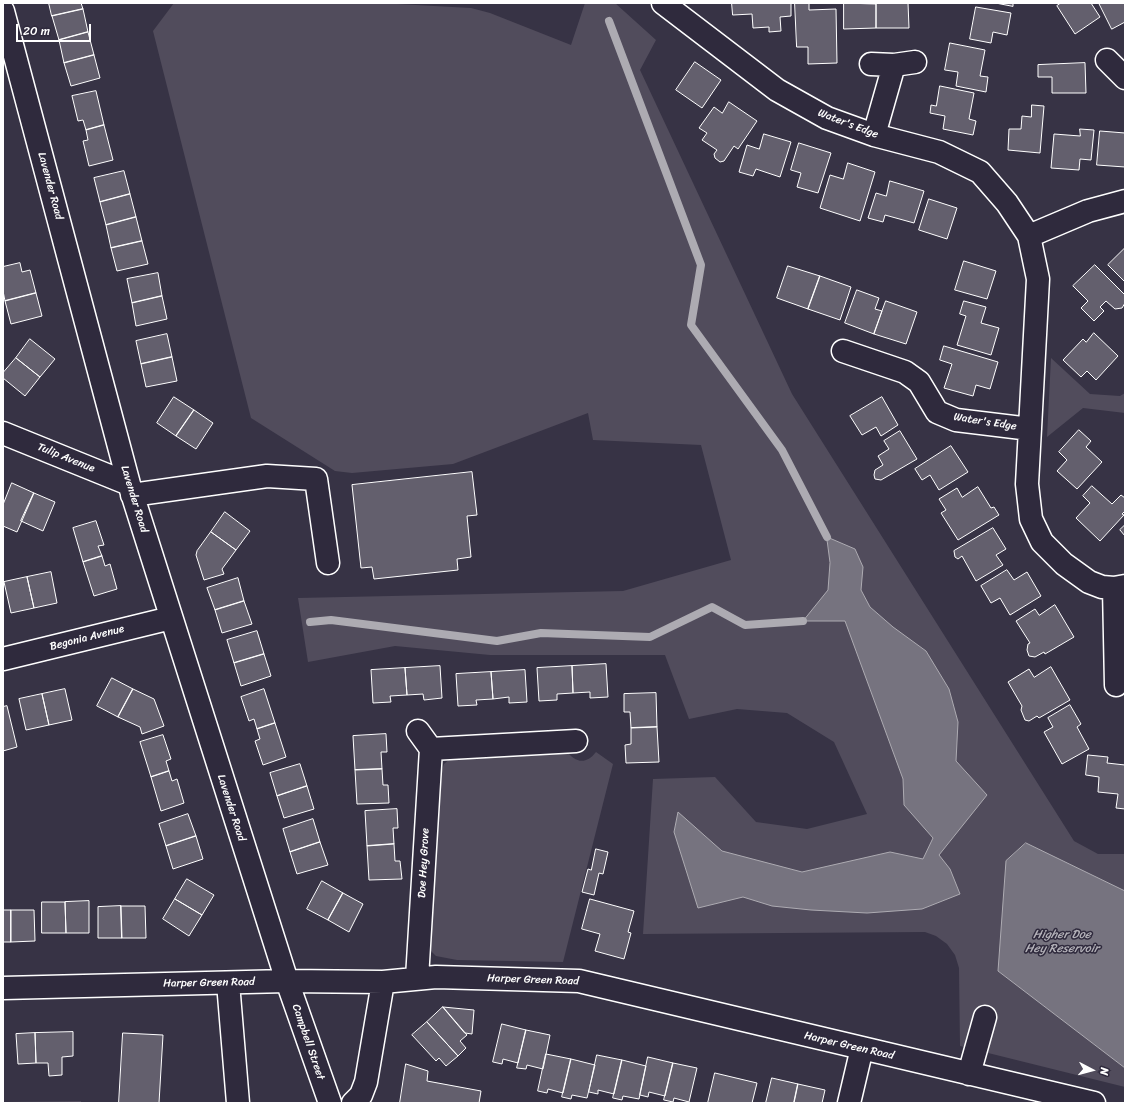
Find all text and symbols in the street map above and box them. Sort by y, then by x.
scale bar [18,16,93,42]
text: 20 m [23,20,50,42]
street label: Water's Edge [816,106,880,142]
street label: Lavender Road [35,151,65,221]
street label: Water's Edge [953,411,1017,433]
street label: Tulip Avenue [35,440,97,476]
street label: Lavender Road [118,464,150,534]
street label: Begonia Avenue [48,622,126,654]
street label: Lavender Road [214,773,248,843]
street label: Doe Hey Grove [416,827,432,899]
water label: Higher Doe Hey Reservoir [1025,928,1099,956]
street label: Harper Green Road [487,972,579,988]
street label: Harper Green Road [163,976,255,990]
street label: Campbell Street [289,1002,327,1082]
street label: Harper Green Road [803,1029,895,1063]
north arrow [1072,1050,1112,1090]
text: N [1095,1067,1114,1076]

